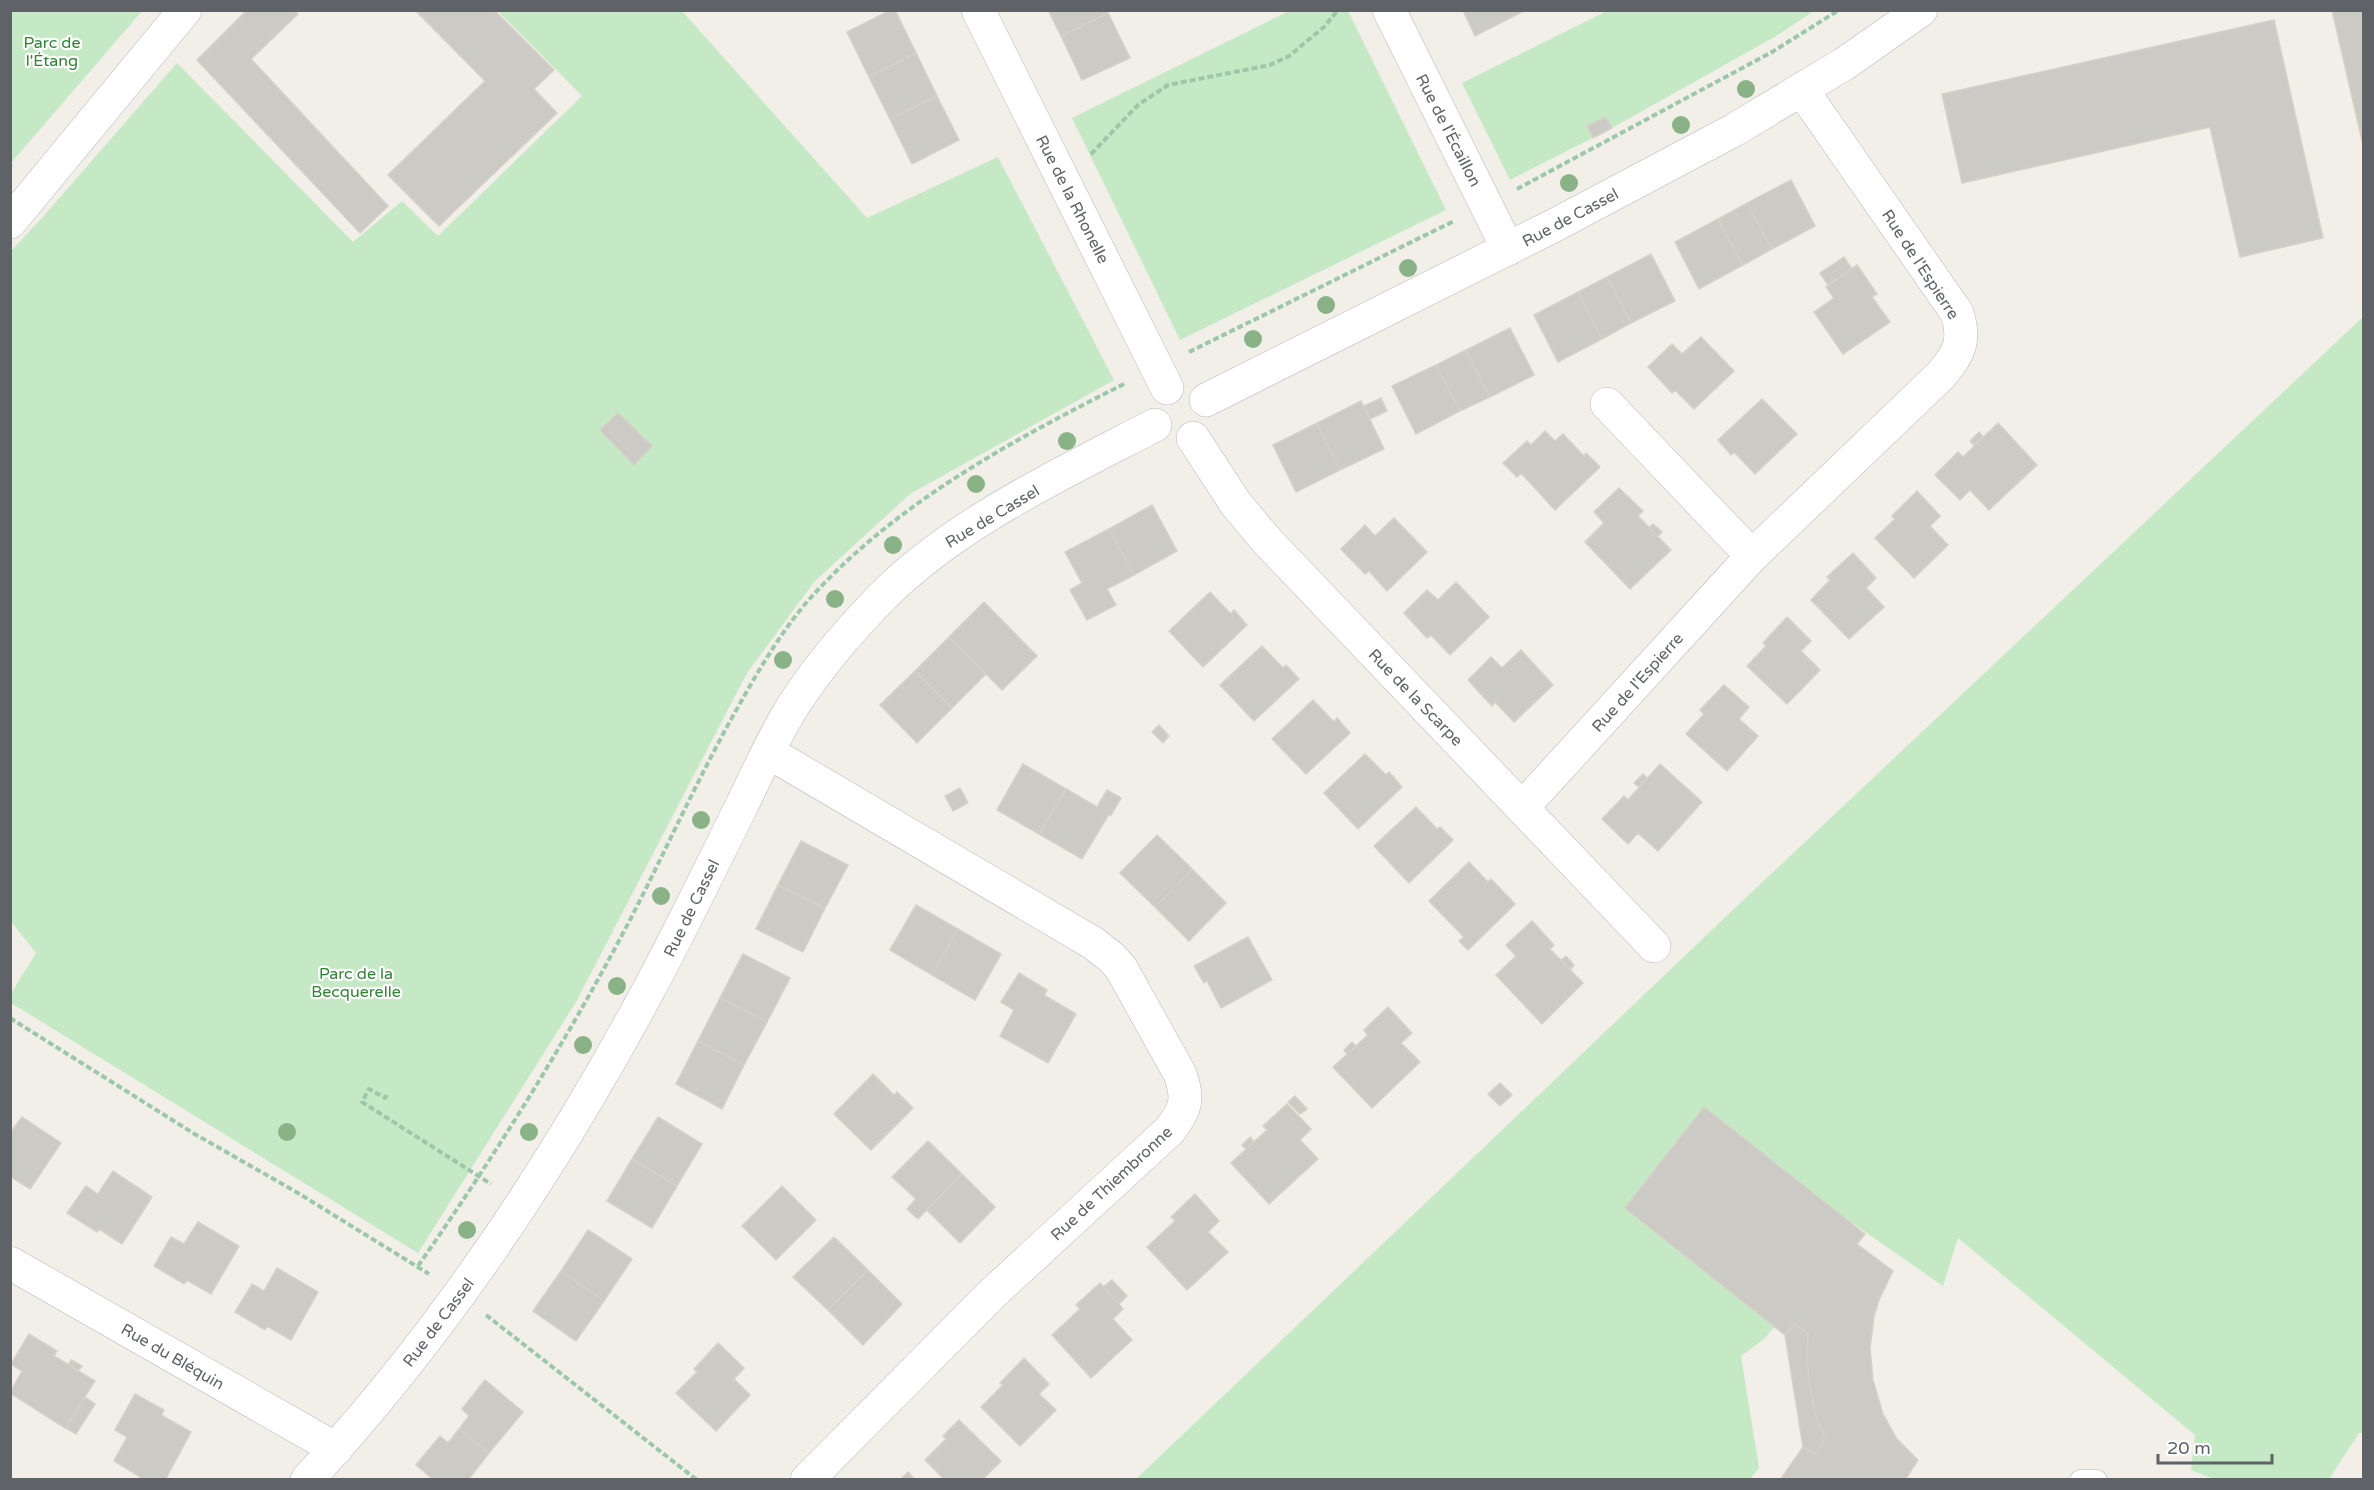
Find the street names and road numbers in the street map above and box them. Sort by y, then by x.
street label: Rue de l'Écaillon [1411,71,1485,190]
street label: Rue de la Rhonelle [1031,132,1113,267]
street label: Rue de Cassel [1519,184,1622,252]
street label: Rue de l'Espierre [1877,206,1963,323]
street label: Rue de Cassel [942,481,1043,553]
street label: Rue de l'Espierre [1588,629,1688,737]
street label: Rue de la Scarpe [1364,645,1467,750]
street label: Rue de Cassel [660,856,724,961]
street label: Rue de Thiembronne [1047,1122,1177,1245]
street label: Rue de Cassel [399,1274,479,1371]
street label: Rue du Bléquin [117,1319,228,1395]

